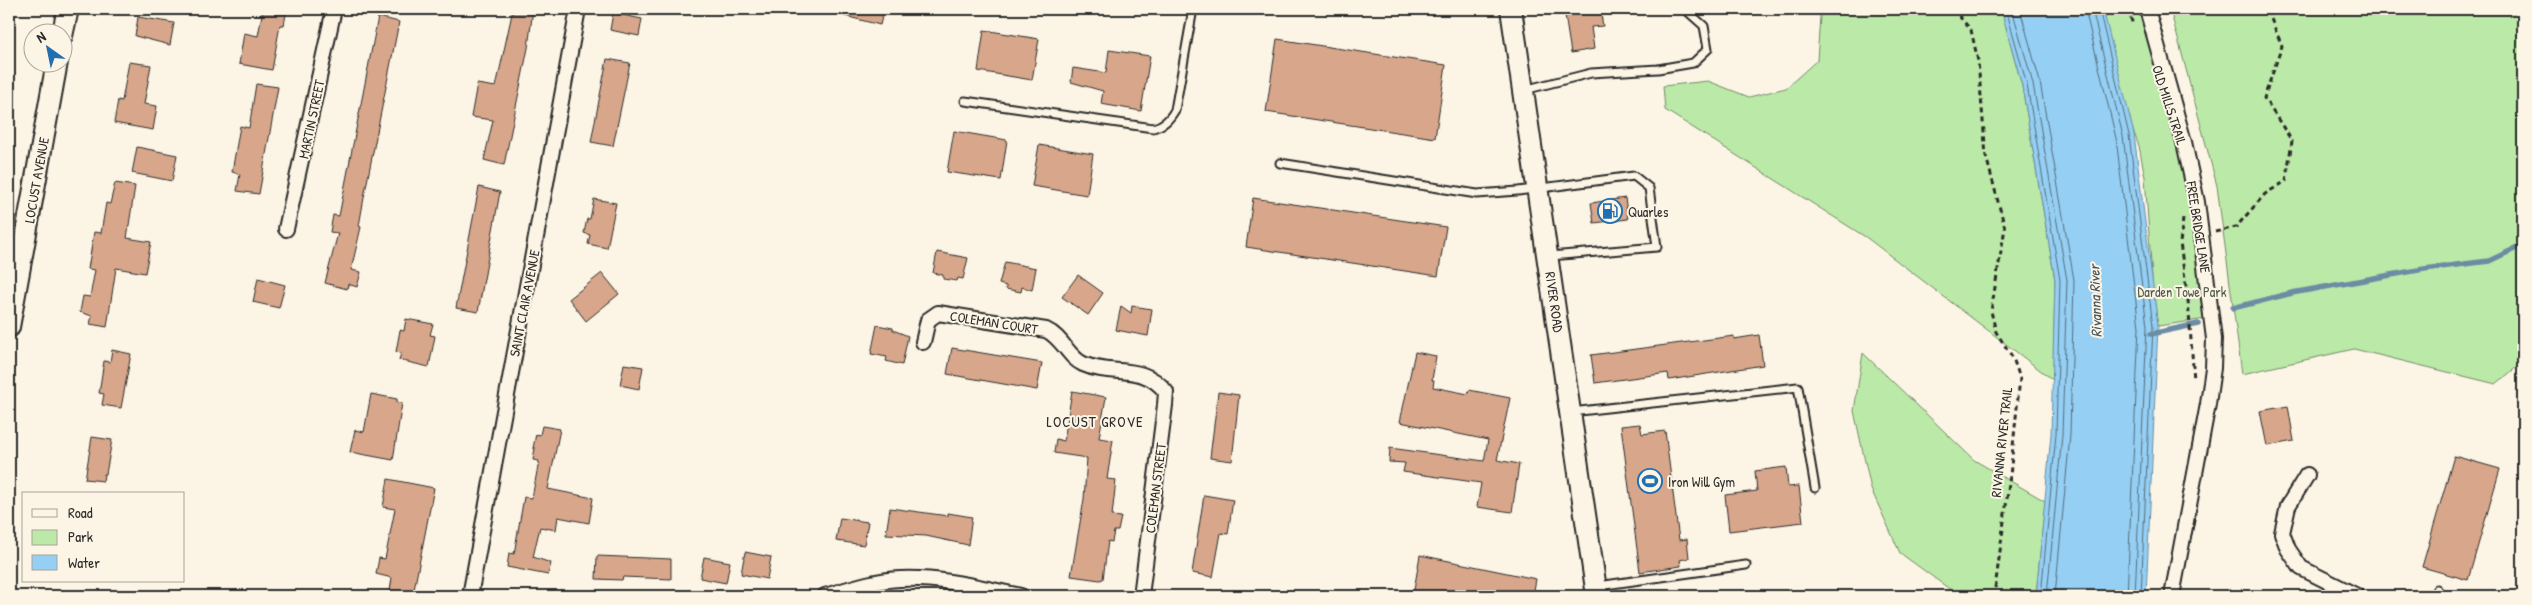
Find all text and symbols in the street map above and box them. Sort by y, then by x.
north arrow [22,22,72,72]
text: N [32,26,49,47]
street label: OLD MILLS TRAIL [2148,63,2192,147]
street label: MARTIN STREET [293,77,329,160]
street label: LOCUST AVENUE [19,136,53,224]
street label: FREE BRIDGE LANE [2182,179,2216,274]
fuel station icon: Quarles [1597,198,1623,224]
place label: Quarles [1628,202,1668,221]
street label: SAINT CLAIR AVENUE [504,248,544,358]
water label: Rivanna River [2083,262,2107,338]
street label: RIVER ROAD [1541,271,1569,334]
park label: Darden Towe Park [2138,282,2227,301]
street label: COLEMAN COURT [949,306,1040,338]
street label: RIVANNA RIVER TRAIL [1986,386,2016,498]
district label: LOCUST GROVE [1046,411,1144,432]
street label: COLEMAN STREET [1140,441,1170,534]
sports icon: Iron Will Gym [1637,468,1663,494]
place label: Iron Will Gym [1668,472,1735,492]
legend [22,492,185,582]
text: Road [68,502,93,523]
text: Park [68,526,93,547]
text: Water [68,552,100,573]

